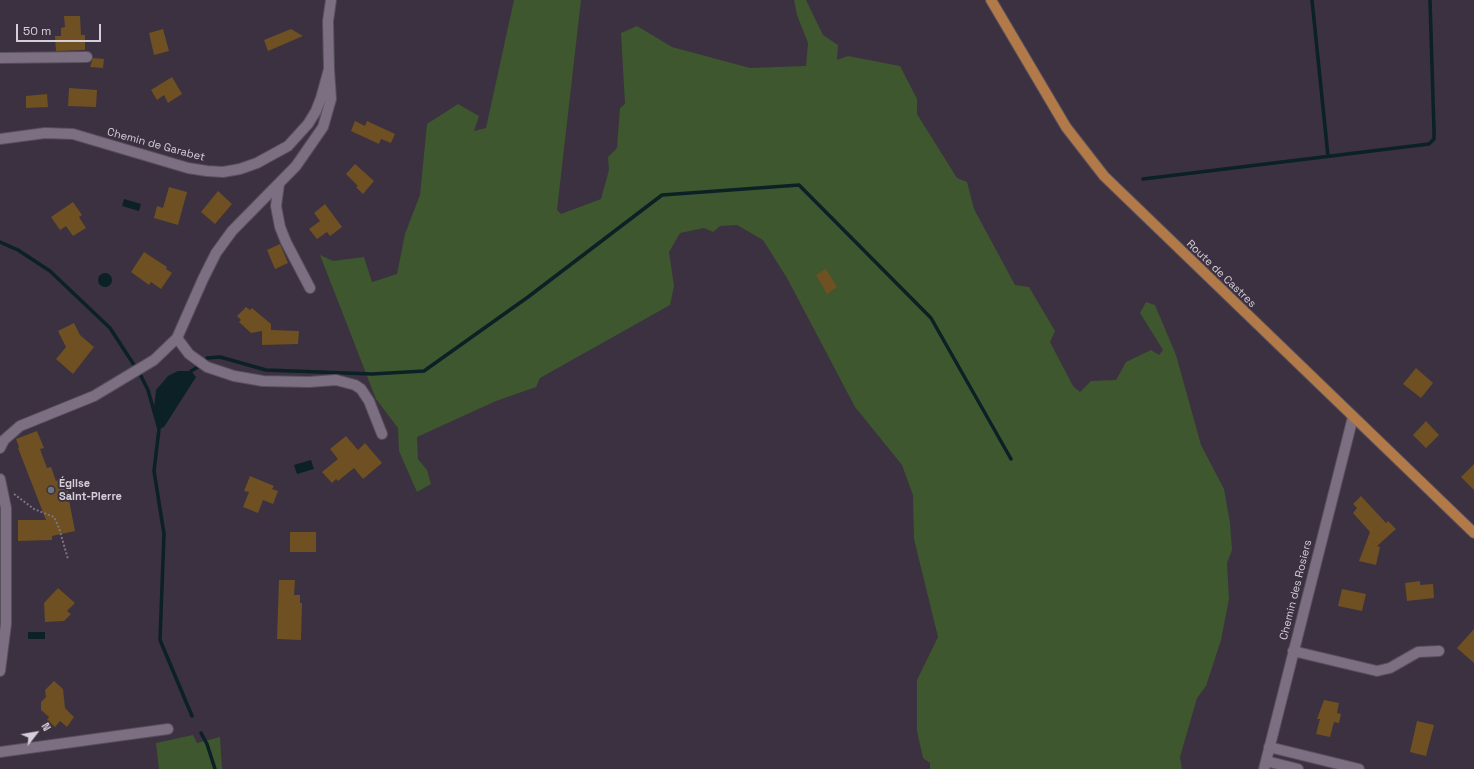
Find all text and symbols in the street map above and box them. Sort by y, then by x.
scale bar [18,16,103,42]
text: 50 m [23,23,51,39]
street label: Chemin de Garabet [106,126,206,164]
street label: Route de Castres [1184,237,1258,311]
place label: Église Saint-Pierre [59,477,122,503]
marker: Église Saint-Pierre [46,485,56,495]
street label: Chemin des Rosiers [1277,539,1315,641]
north arrow [16,713,56,753]
text: N [38,720,54,734]

